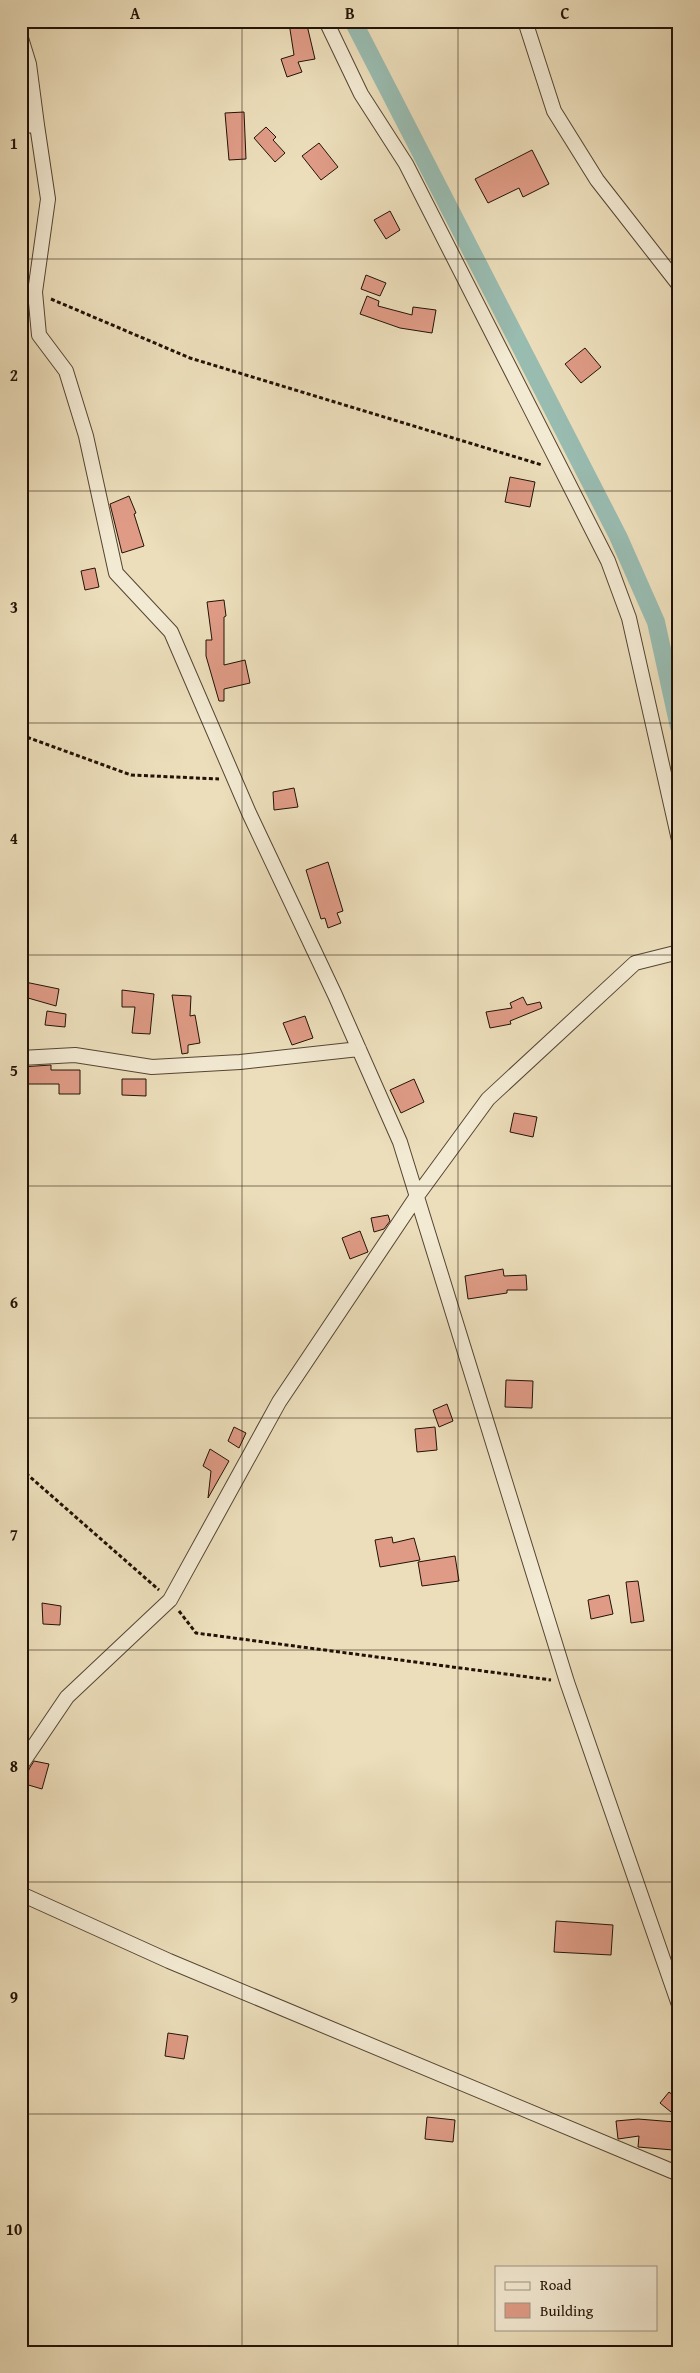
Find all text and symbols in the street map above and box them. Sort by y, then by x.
text: A [130,1,141,25]
text: B [345,1,355,25]
text: C [560,1,570,25]
text: 1 [10,131,18,155]
text: 2 [10,363,18,387]
text: 3 [10,595,18,619]
text: 4 [10,826,18,850]
text: 5 [10,1058,18,1082]
text: 6 [10,1290,18,1314]
text: 7 [10,1522,18,1546]
text: 8 [10,1754,18,1778]
text: 9 [10,1985,18,2009]
text: 10 [6,2217,22,2241]
legend [495,2266,658,2330]
text: Road [540,2274,571,2295]
text: Building [540,2300,594,2321]

